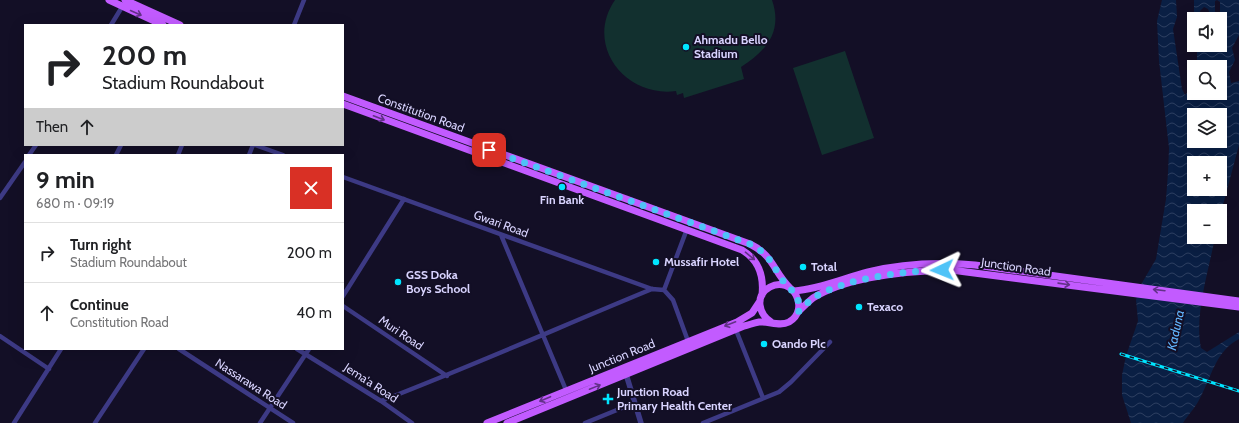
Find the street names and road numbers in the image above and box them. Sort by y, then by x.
street label: Constitution Road [376,90,467,135]
street label: Gwari Road [472,207,531,240]
street label: Junction Road [979,254,1052,279]
street label: Muri Road [376,312,427,353]
street label: Junction Road [586,335,657,376]
street label: Nassarawa Road [213,355,290,412]
street label: Jema'a Road [341,359,401,406]

